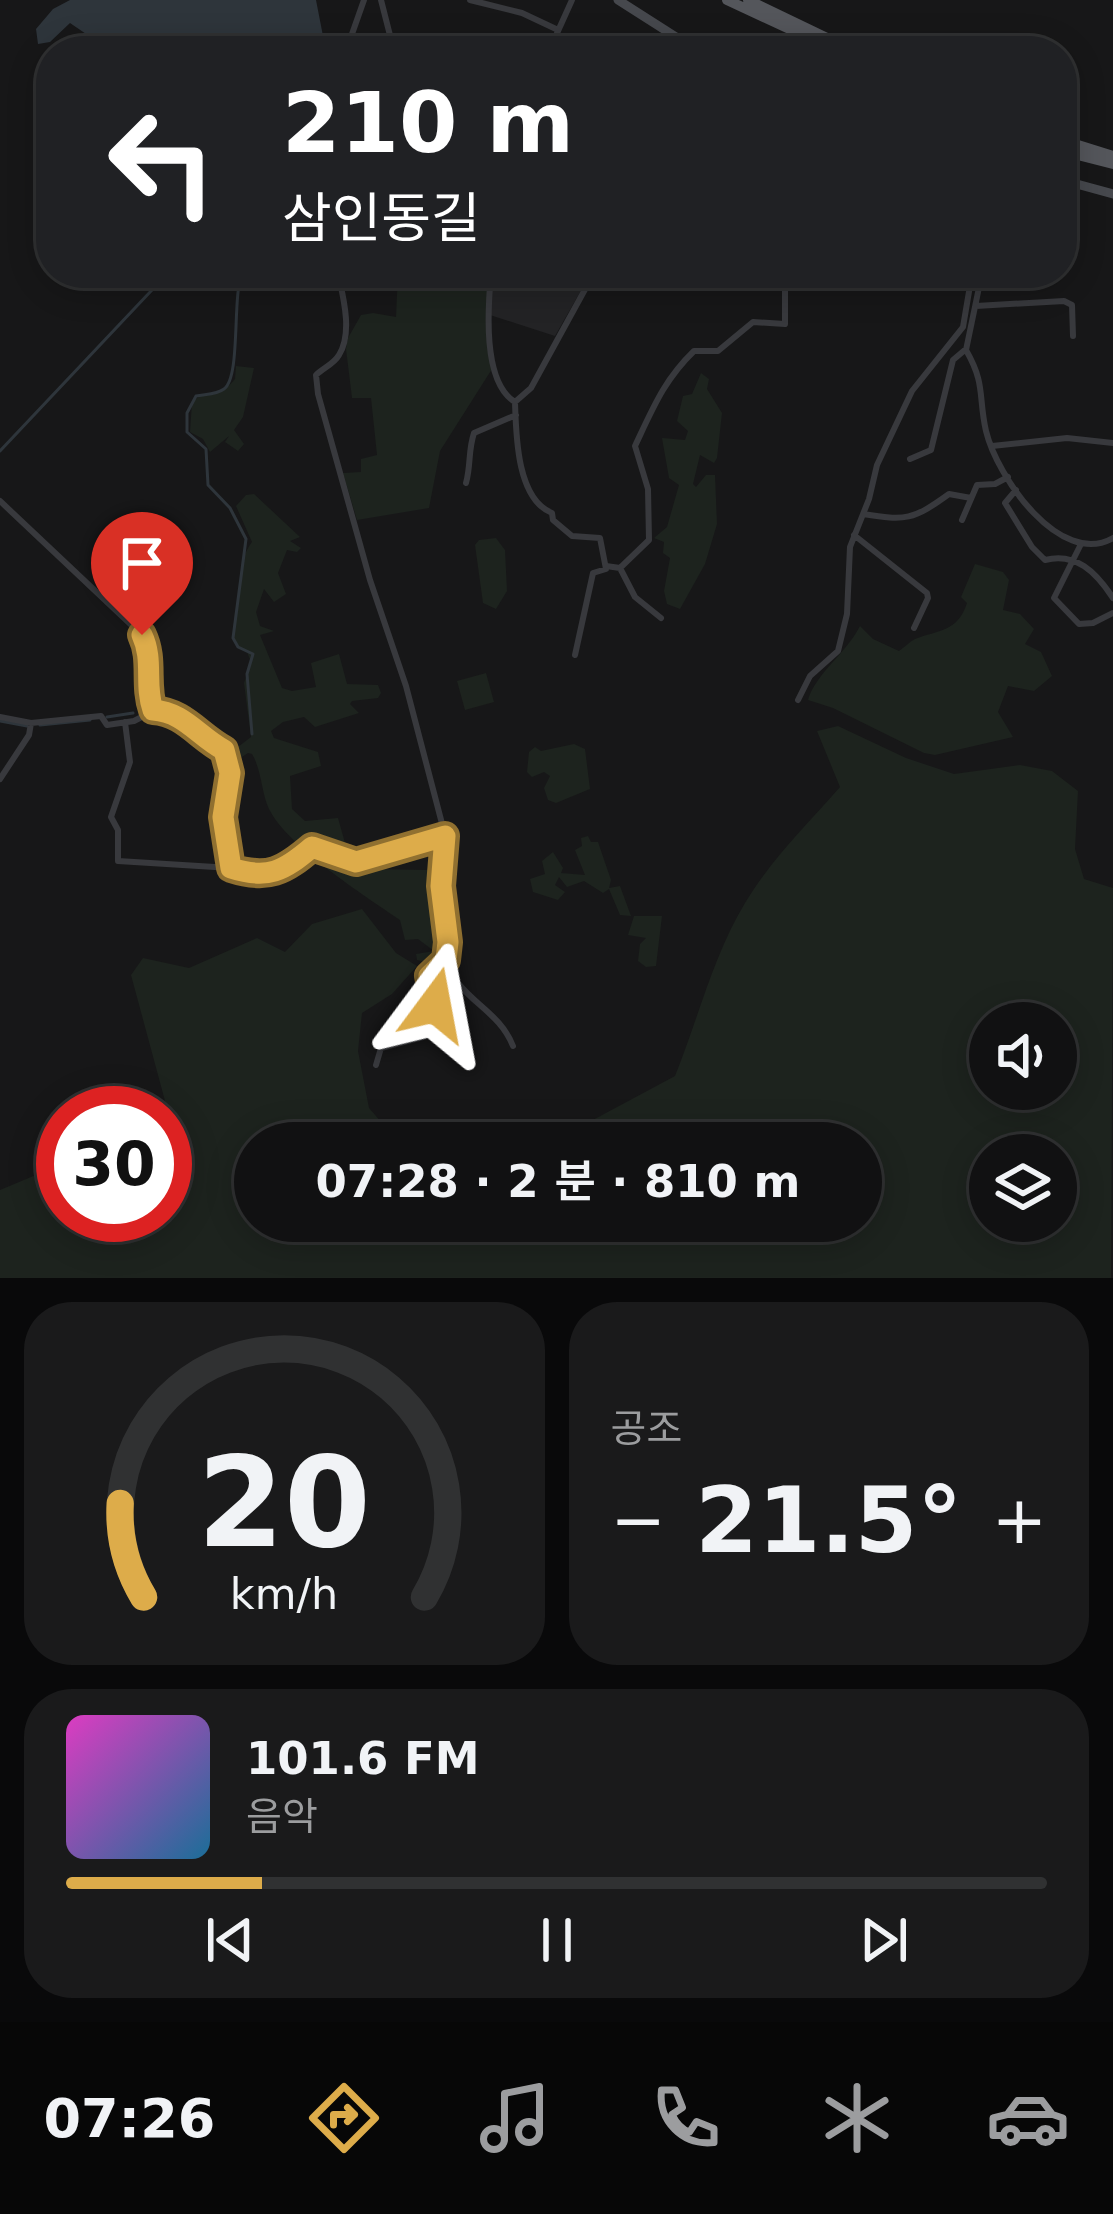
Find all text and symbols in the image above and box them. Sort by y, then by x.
text: 210 m [282,74,574,172]
icon: left [84,84,240,240]
text: 삼인동길 [282,187,481,250]
pin [91,512,193,635]
icon: arrive [109,530,175,596]
position arrow [372,942,498,1068]
map controls [969,1002,1077,1242]
button: sound [969,1002,1077,1110]
speed limit sign: 30 [36,1086,192,1242]
button: layers [969,1134,1077,1242]
text: 07:28 · 2 분 · 810 m [316,1155,800,1208]
text: 공조 [611,1406,682,1451]
text: 20 [197,1430,371,1575]
text: 21.5° [695,1468,962,1573]
text: − [611,1482,666,1559]
text: + [992,1482,1047,1559]
text: km/h [230,1568,338,1618]
text: 101.6 FM [246,1732,480,1785]
text: 음악 [246,1794,318,1839]
icon: previous [197,1907,263,1973]
icon: pause [524,1907,590,1973]
icon: next [851,1907,917,1973]
icon: directions [302,2076,386,2160]
icon: music [473,2076,557,2160]
icon: phone [644,2076,728,2160]
icon: climate [815,2076,899,2160]
icon: car [986,2076,1070,2160]
text: 07:26 [43,2087,215,2150]

